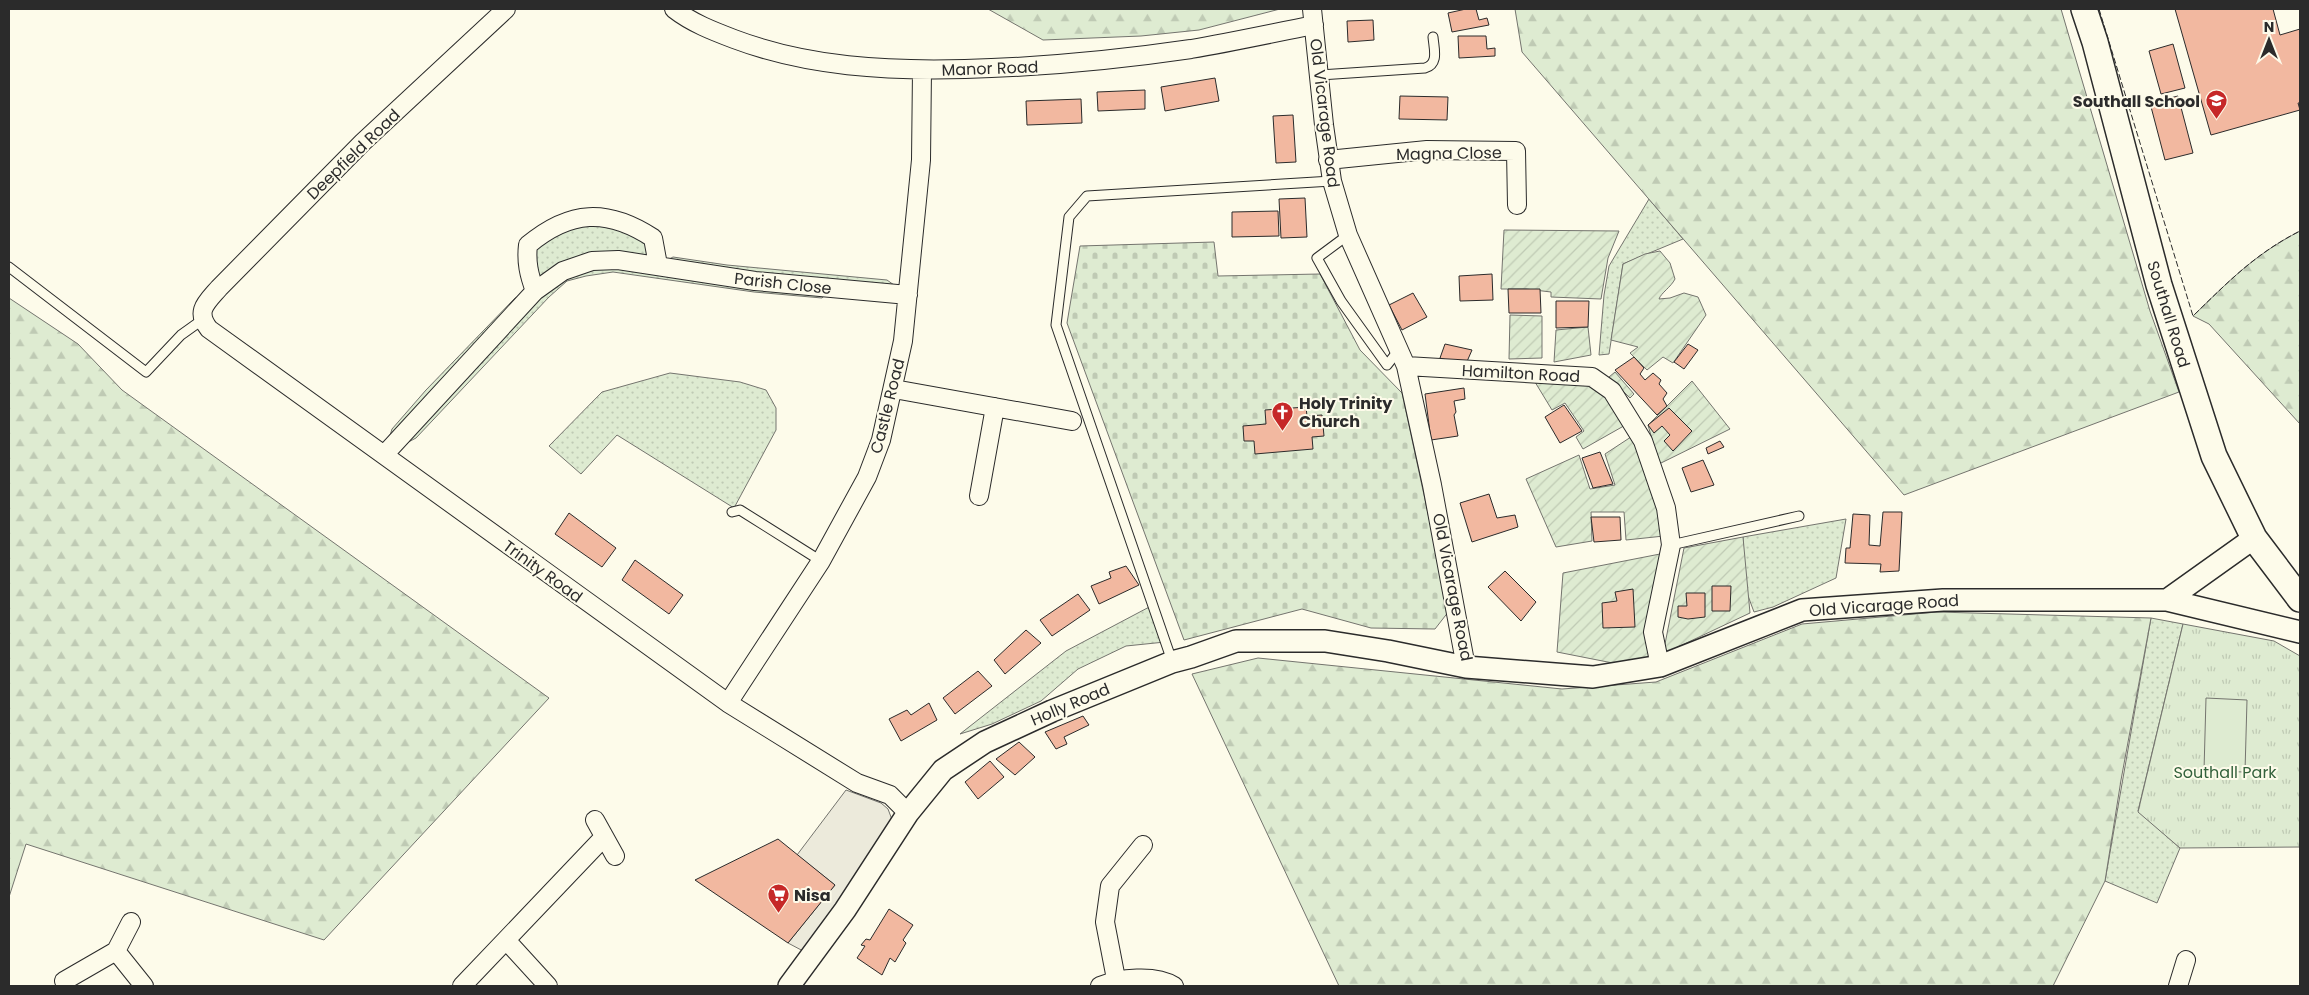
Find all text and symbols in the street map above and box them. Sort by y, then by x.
north arrow [2244,15,2294,65]
text: N [2264,17,2274,37]
street label: Old Vicarage Road [1304,37,1345,189]
street label: Manor Road [941,55,1039,82]
school or university icon: Southall School [2204,89,2228,120]
place label: Southall School [2073,90,2200,113]
street label: Deepfield Road [302,104,405,205]
street label: Magna Close [1396,141,1502,166]
street label: Southall Road [2141,258,2196,370]
street label: Parish Close [733,267,833,300]
street label: Castle Road [865,356,910,456]
street label: Hamilton Road [1461,359,1581,388]
place label: Holy Trinity Church [1299,392,1393,433]
church icon: Holy Trinity Church [1271,400,1295,431]
street label: Old Vicarage Road [1427,511,1478,663]
street label: Trinity Road [498,535,587,608]
street label: Old Vicarage Road [1808,589,1960,622]
street label: Holly Road [1027,677,1113,731]
park label: Southall Park [2173,761,2277,784]
supermarket icon: Nisa [766,883,790,914]
place label: Nisa [794,884,831,907]

